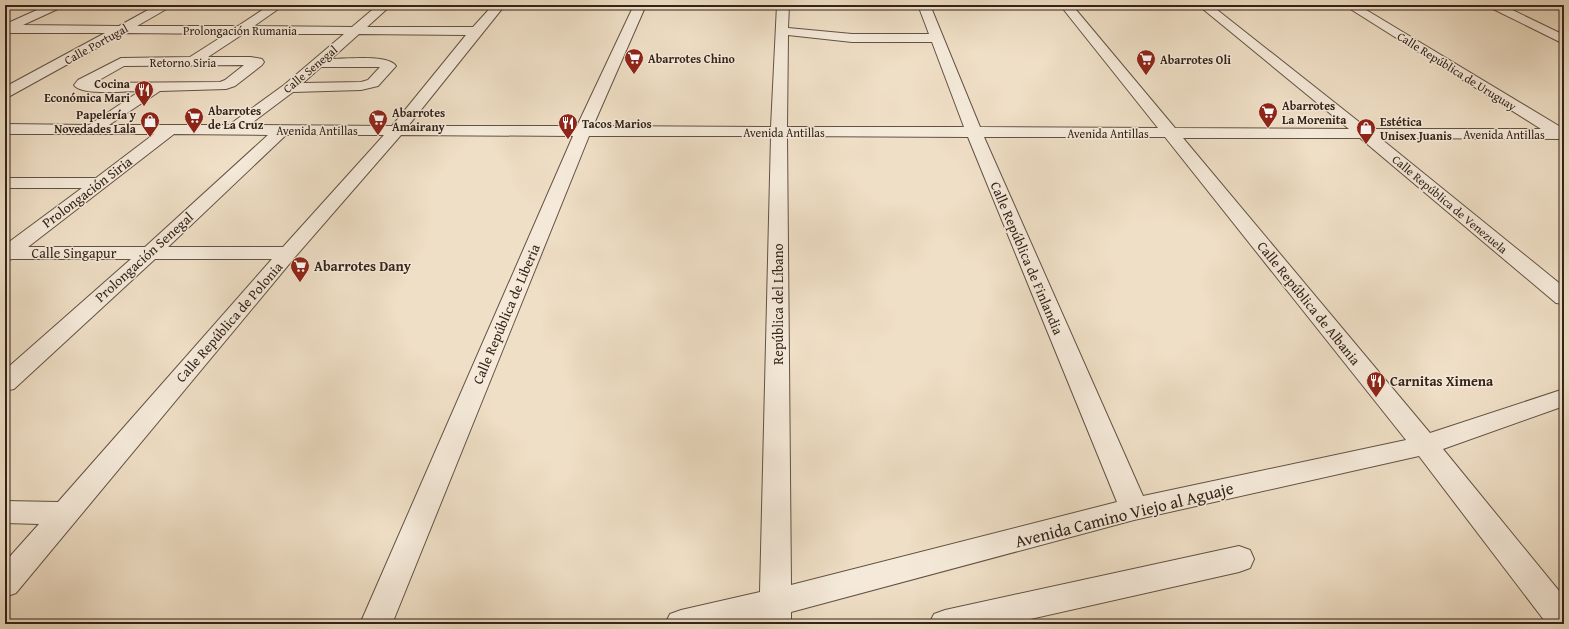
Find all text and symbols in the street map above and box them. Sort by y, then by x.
street label: Calle Portugal [61,19,131,69]
street label: Prolongación Rumania [183,22,297,39]
street label: Calle República de Uruguay [1394,27,1520,115]
street label: Calle Senegal [279,41,341,97]
supermarket icon: Abarrotes Chino [623,47,645,75]
supermarket icon: Abarrotes Oli [1135,48,1157,76]
place label: Abarrotes Chino [648,50,736,67]
place label: Abarrotes Oli [1160,51,1231,68]
street label: Retorno Siria [150,54,217,71]
place label: Cocina Económica Mari [44,75,131,106]
restaurant icon: Cocina Económica Mari [133,79,155,107]
place label: Abarrotes La Morenita [1282,97,1347,128]
supermarket icon: Abarrotes La Morenita [1257,101,1279,129]
place label: Abarrotes de La Cruz [208,102,264,133]
place label: Abarrotes Amairany [392,104,445,135]
place label: Papelería y Novedades Lala [54,106,137,137]
supermarket icon: Abarrotes de La Cruz [183,106,205,134]
supermarket icon: Abarrotes Amairany [367,108,389,136]
shop icon: Papelería y Novedades Lala [139,110,161,138]
restaurant icon: Tacos Marios [557,112,579,140]
place label: Estética Unisex Juanis [1380,113,1452,144]
place label: Tacos Marios [582,115,652,132]
shop icon: Estética Unisex Juanis [1355,117,1377,145]
street label: Avenida Antillas [276,122,358,139]
street label: Avenida Antillas [743,124,825,141]
street label: Avenida Antillas [1067,125,1149,142]
street label: Avenida Antillas [1463,126,1545,143]
street label: Prolongación Siria [38,151,136,233]
street label: Calle República de Venezuela [1389,151,1511,257]
street label: Calle República de Finlandia [986,178,1069,338]
street label: Prolongación Senegal [90,207,198,307]
street label: Calle República de Albania [1253,237,1366,370]
street label: Calle República de Liberia [467,240,545,387]
street label: Calle Singapur [32,243,117,263]
street label: República del Líbano [768,243,788,365]
supermarket icon: Abarrotes Dany [289,255,311,283]
place label: Abarrotes Dany [314,256,412,276]
street label: Calle República de Polonia [171,257,287,387]
restaurant icon: Carnitas Ximena [1365,370,1387,398]
place label: Carnitas Ximena [1390,371,1494,391]
street label: Avenida Camino Viejo al Aguaje [1012,475,1236,553]

